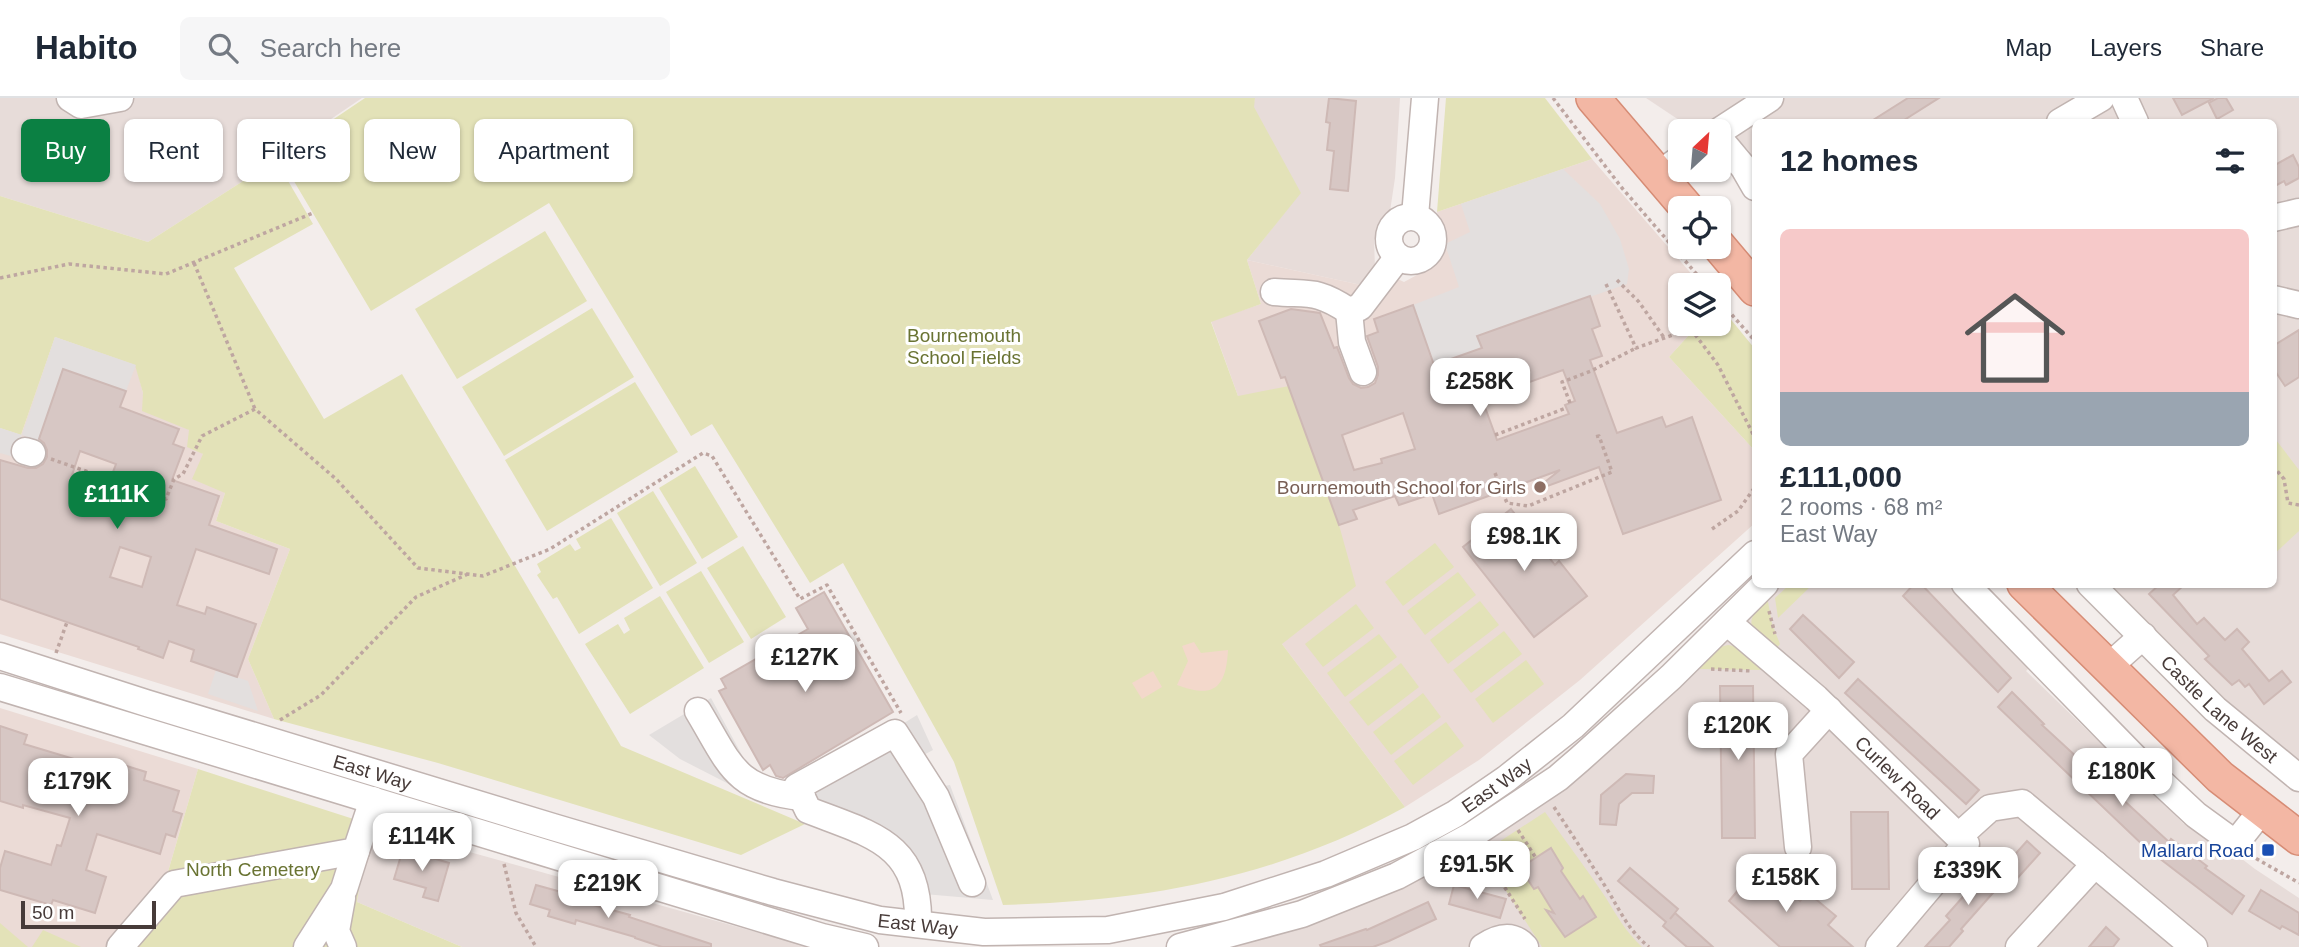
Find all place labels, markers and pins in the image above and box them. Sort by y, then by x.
pin: £258K [1431,358,1529,418]
pin: £111K [68,472,166,531]
place label: Bournemouth School for Girls [1277,477,1526,498]
marker: Bournemouth School for Girls [1532,479,1548,495]
pin: £98.1K [1467,514,1581,573]
pin: £127K [756,634,854,694]
pin: £120K [1689,702,1787,762]
pin: £180K [2073,748,2171,808]
pin: £179K [29,758,127,818]
pin: £114K [373,814,471,873]
place label: Mallard Road [2141,840,2254,861]
pin: £91.5K [1420,842,1534,901]
marker: Mallard Road [2260,842,2276,858]
pin: £339K [1919,848,2017,907]
pin: £158K [1737,854,1835,914]
pin: £219K [559,860,657,920]

